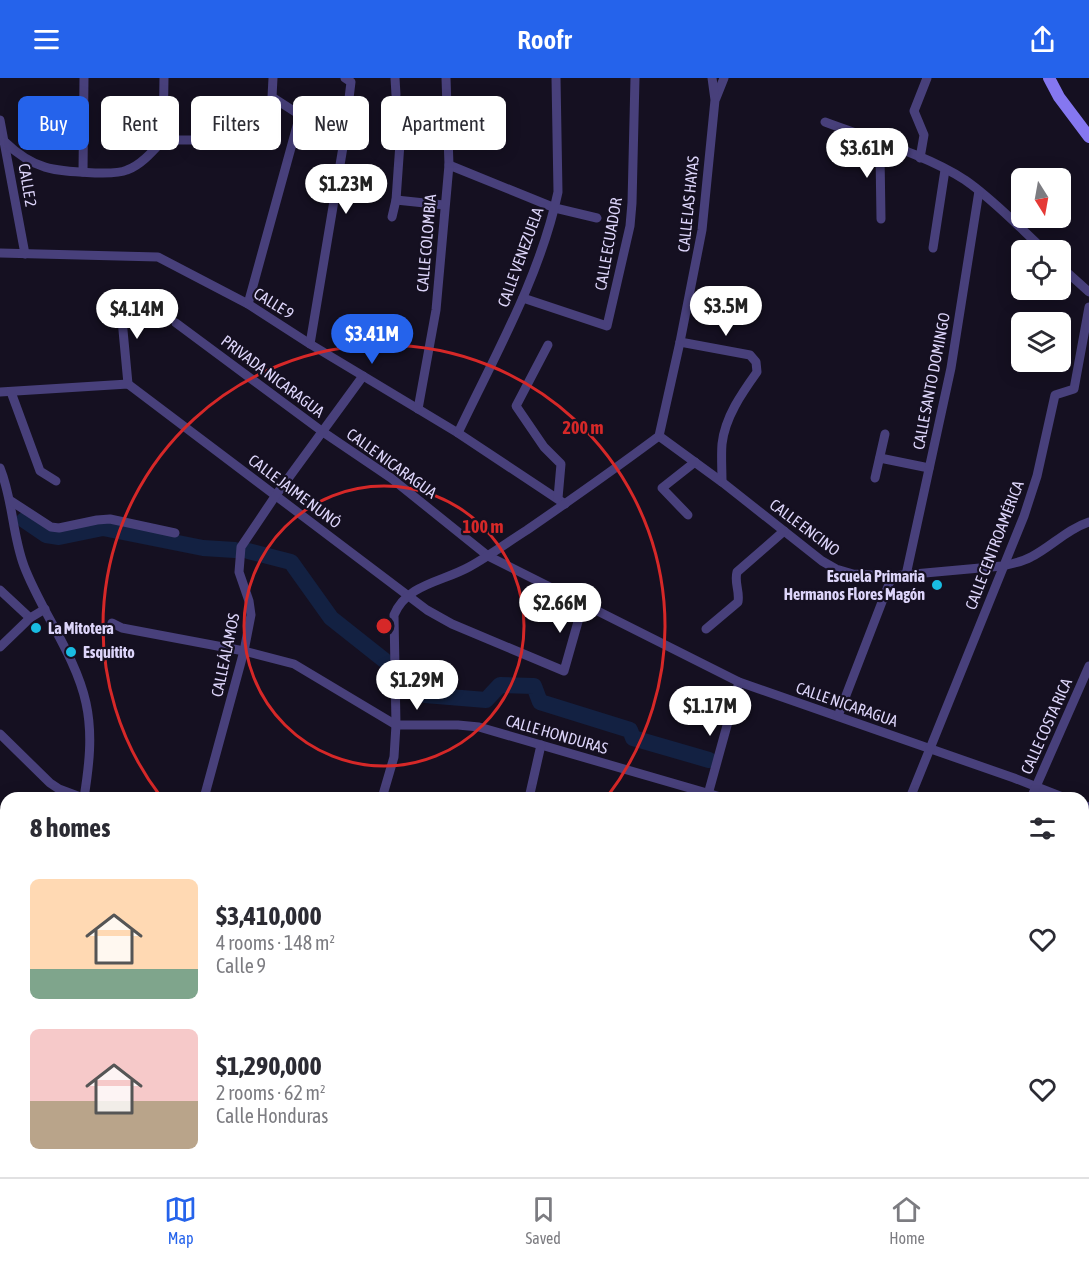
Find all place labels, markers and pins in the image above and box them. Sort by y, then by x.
pin: $3.61M [818,128,916,179]
pin: $1.23M [297,164,395,215]
pin: $3.5M [684,286,768,337]
pin: $4.14M [88,289,186,340]
pin: $3.41M [323,314,421,365]
place label: Escuela Primaria Hermanos Flores Magón [784,567,925,603]
marker: Escuela Primaria Hermanos Flores Magón [930,578,944,592]
pin: $2.66M [511,583,609,634]
centre of rings [374,616,394,636]
place label: La Mitotera [48,619,114,637]
marker: La Mitotera [29,621,43,635]
place label: Esquitito [83,643,135,661]
marker: Esquitito [64,645,78,659]
pin: $1.29M [368,660,466,711]
pin: $1.17M [661,686,759,737]

